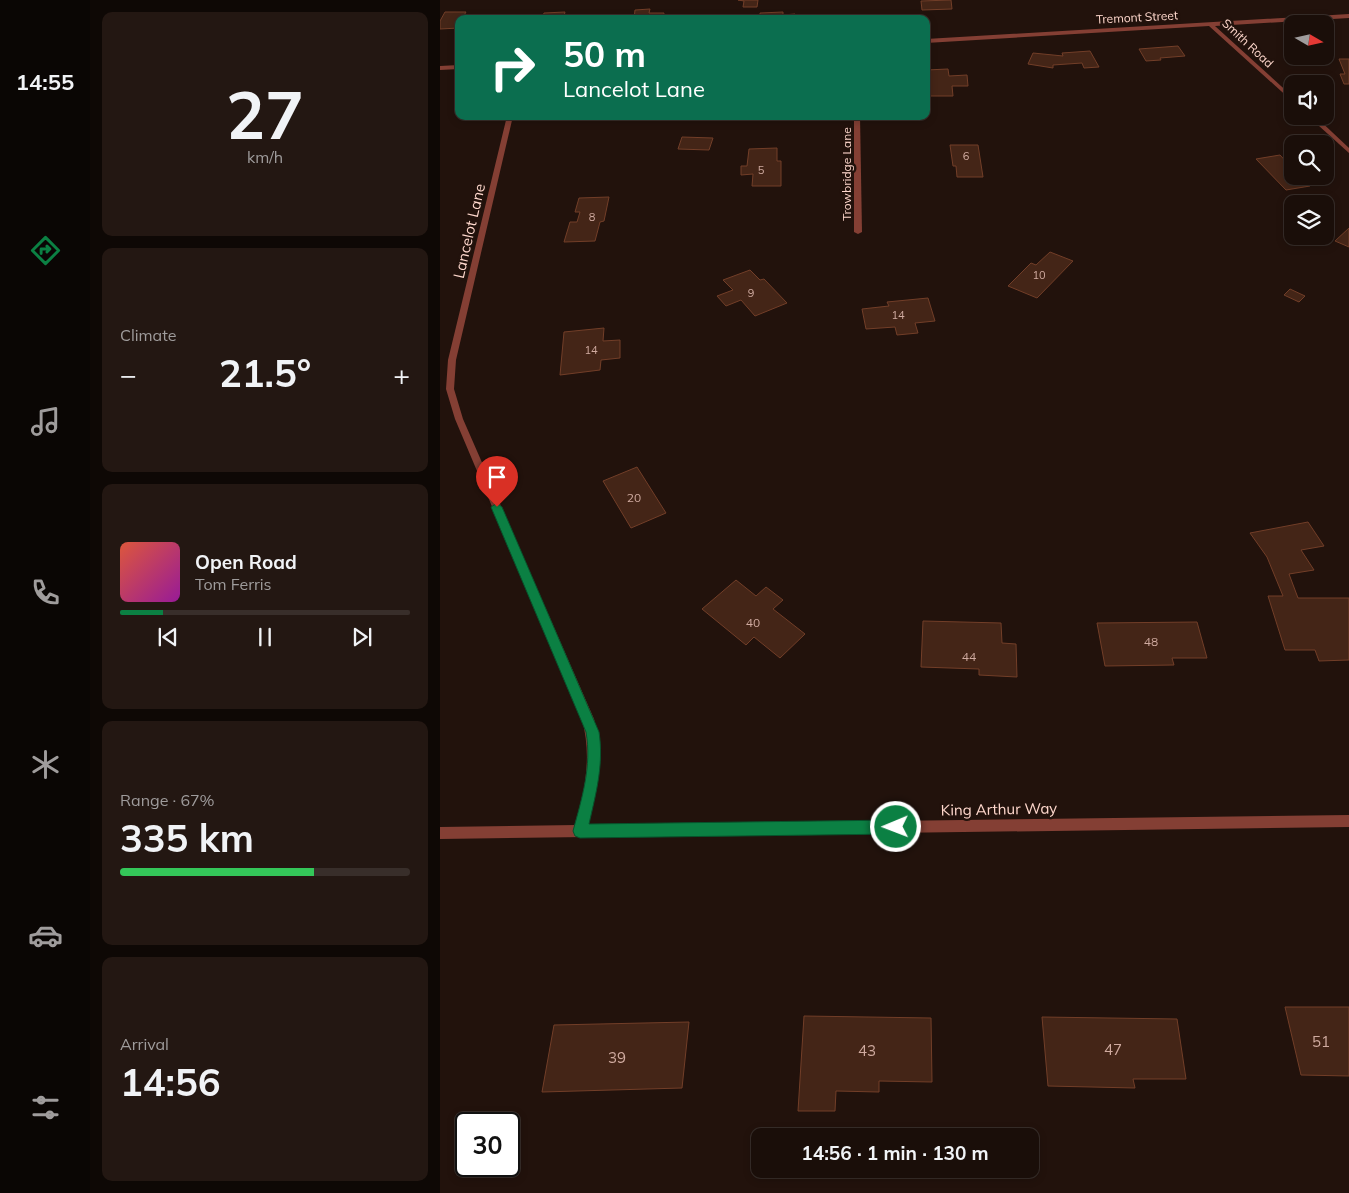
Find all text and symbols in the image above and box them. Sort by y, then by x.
street label: Tremont Street [1096,7,1178,27]
street label: Smith Road [1219,15,1277,71]
north arrow [1284,15,1334,65]
map controls [1284,15,1334,245]
text: 50 m [563,32,646,76]
icon: right [480,35,545,100]
text: 14:55 [16,68,74,96]
text: 27 [226,74,304,155]
text: Lancelot Lane [563,75,705,103]
button: sound [1284,75,1334,125]
street label: Trowbridge Lane [839,127,854,221]
button: search [1284,135,1334,185]
text: km/h [247,147,283,167]
house number: 6 [963,149,970,163]
house number: 5 [758,163,765,177]
street label: Lancelot Lane [449,182,489,280]
button: layers [1284,195,1334,245]
house number: 8 [589,210,596,224]
icon: directions [28,233,63,268]
house number: 10 [1032,268,1046,282]
house number: 9 [748,286,754,300]
house number: 14 [891,308,905,322]
text: Climate [120,325,176,345]
house number: 14 [584,343,598,357]
text: 21.5° [219,349,311,397]
text: − [120,357,137,392]
text: + [393,357,410,392]
icon: music [28,404,63,439]
pin [476,456,518,507]
icon: arrive [483,463,511,491]
house number: 20 [627,490,641,505]
text: Open Road [195,550,297,574]
text: Tom Ferris [195,574,272,594]
icon: phone [28,575,63,610]
house number: 40 [746,615,760,630]
icon: previous [154,623,182,651]
icon: pause [251,623,279,651]
icon: next [348,623,376,651]
house number: 48 [1144,634,1158,649]
house number: 44 [962,649,976,664]
icon: climate [28,747,63,782]
text: Range · 67% [120,790,215,810]
street label: King Arthur Way [941,798,1057,820]
position arrow [869,800,921,852]
text: 335 km [120,814,254,862]
icon: car [28,918,63,953]
house number: 51 [1312,1032,1330,1051]
text: Arrival [120,1034,169,1054]
house number: 47 [1104,1040,1122,1059]
house number: 43 [858,1041,876,1060]
house number: 39 [608,1048,626,1067]
text: 14:56 [120,1058,221,1106]
icon: filters [28,1090,63,1125]
speed limit sign: 30 [455,1112,520,1177]
text: 14:56 · 1 min · 130 m [801,1141,989,1165]

